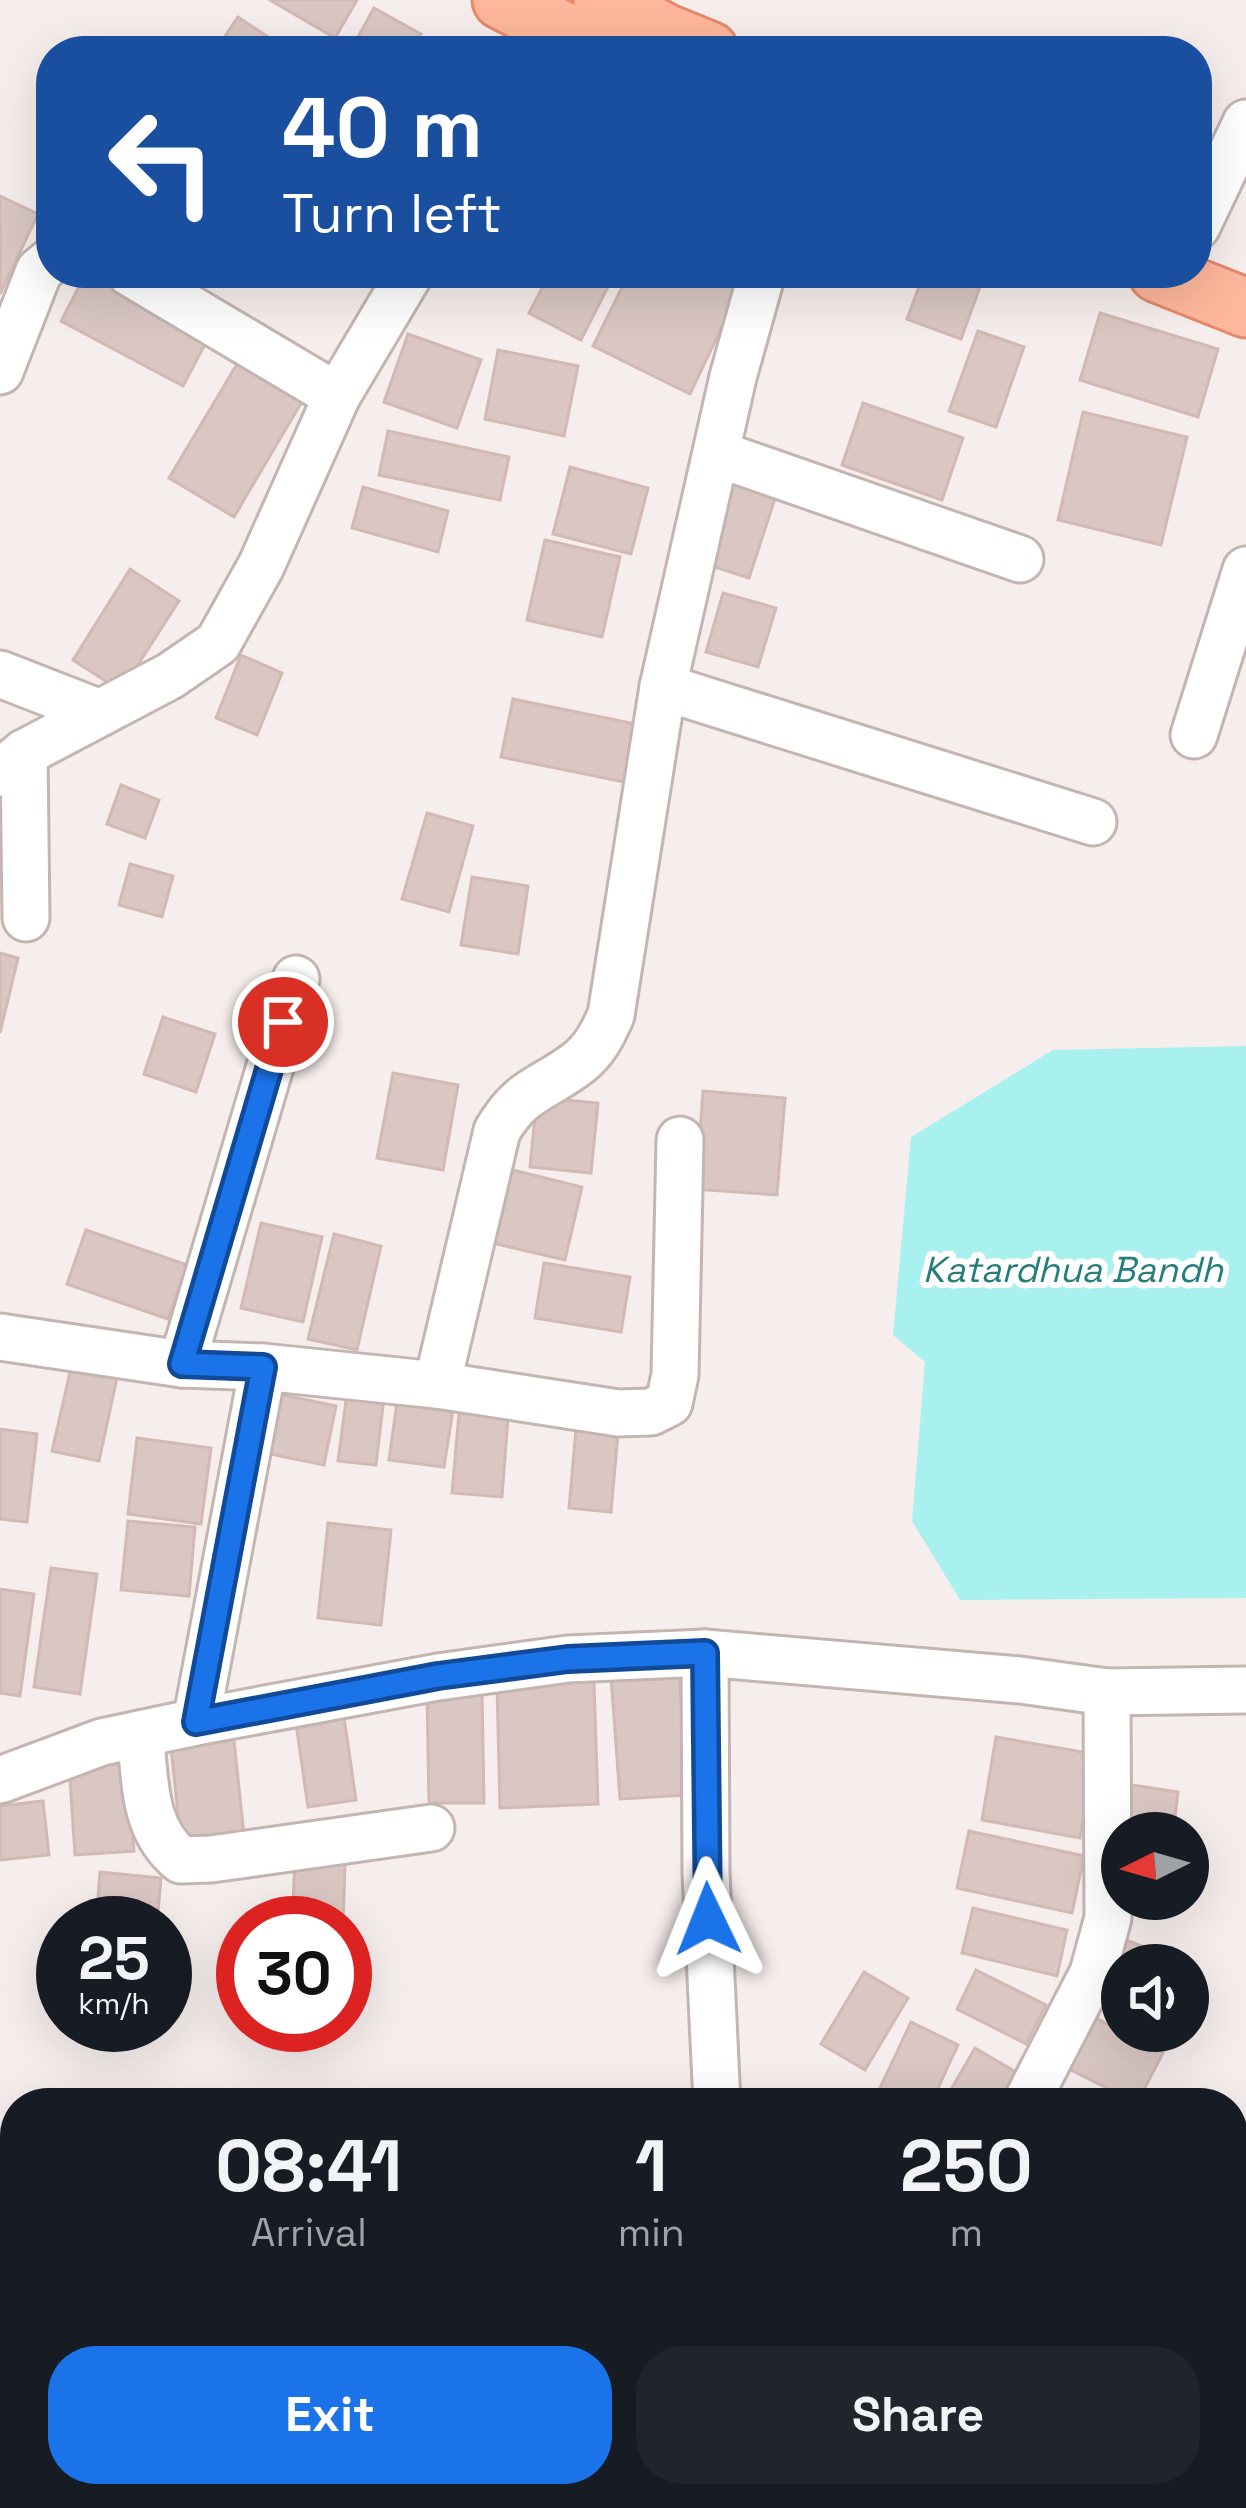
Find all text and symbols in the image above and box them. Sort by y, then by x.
text: 40 m [282,74,483,182]
icon: left [84,84,240,240]
text: Turn left [282,179,502,248]
pin [232,971,334,1073]
icon: arrive [250,989,316,1055]
water label: Katardhua Bandh [923,1247,1224,1293]
north arrow [1101,1812,1209,1920]
map controls [1101,1812,1209,2052]
position arrow [645,1856,771,1982]
speed limit sign: 30 [216,1896,372,2052]
text: 25 [78,1920,150,1997]
button: sound [1101,1944,1209,2052]
text: km/h [78,1984,150,2023]
text: 08:41 [215,2120,402,2212]
text: 1 [635,2120,667,2212]
text: 250 [900,2120,1033,2212]
text: Arrival [251,2208,367,2257]
text: min [618,2208,685,2257]
text: m [950,2208,983,2257]
button: Exit [48,2346,612,2484]
button: Share [636,2346,1200,2484]

